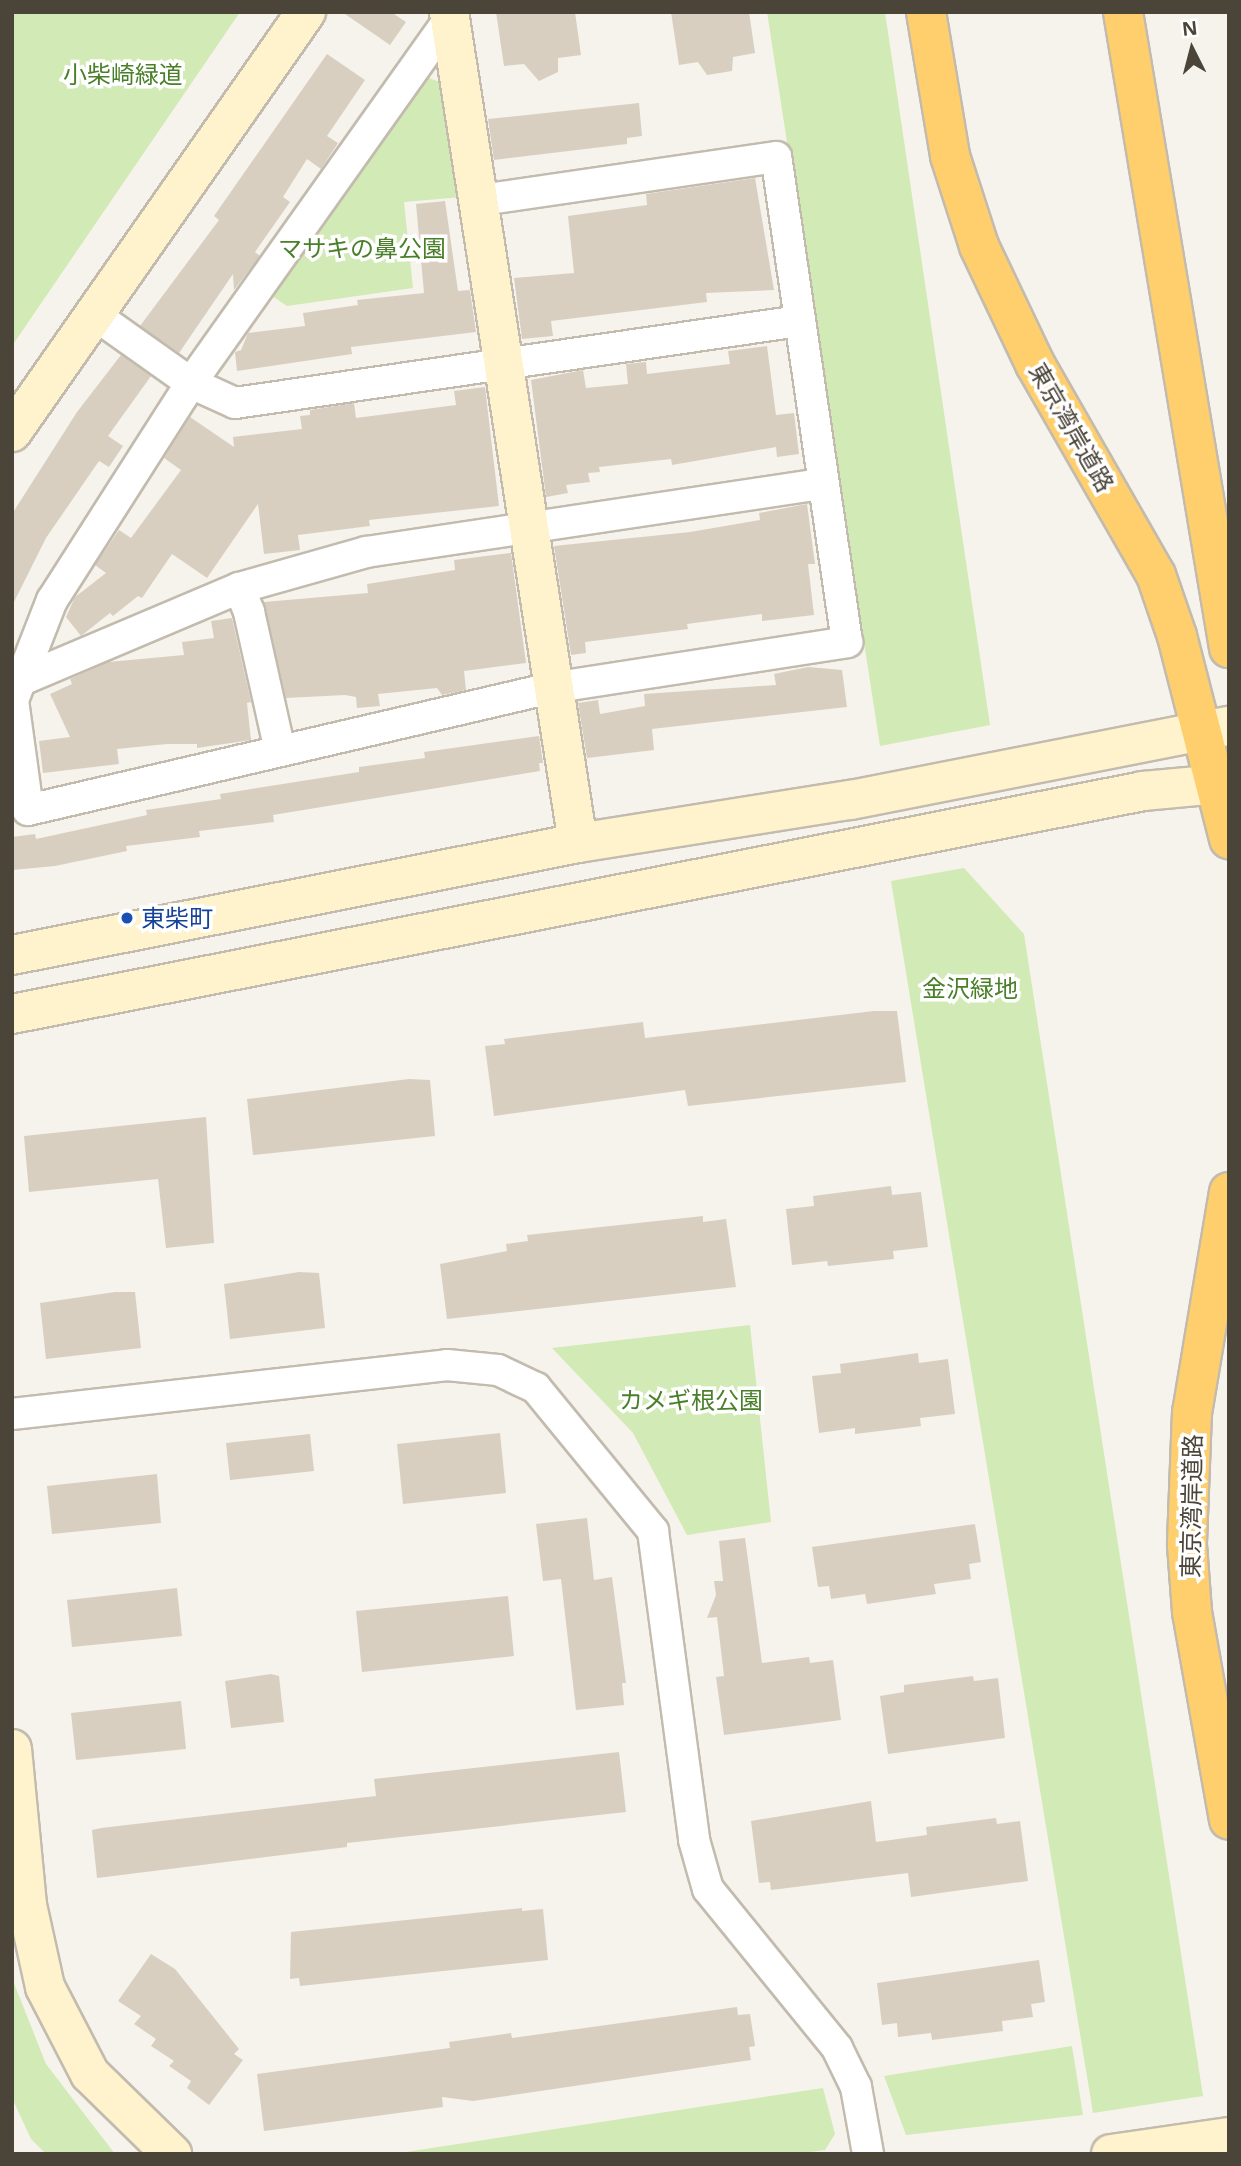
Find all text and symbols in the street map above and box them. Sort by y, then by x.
north arrow [1157,14,1227,84]
text: N [1181,14,1199,42]
park label: 小柴崎緑道 [63,60,183,88]
park label: マサキの鼻公園 [278,234,446,262]
street label: 東京湾岸道路 [1024,357,1120,497]
place label: 東柴町 [141,904,213,932]
marker: 東柴町 [119,910,135,926]
park label: 金沢緑地 [922,974,1018,1002]
park label: カメギ根公園 [619,1386,763,1414]
street label: 東京湾岸道路 [1175,1434,1207,1578]

